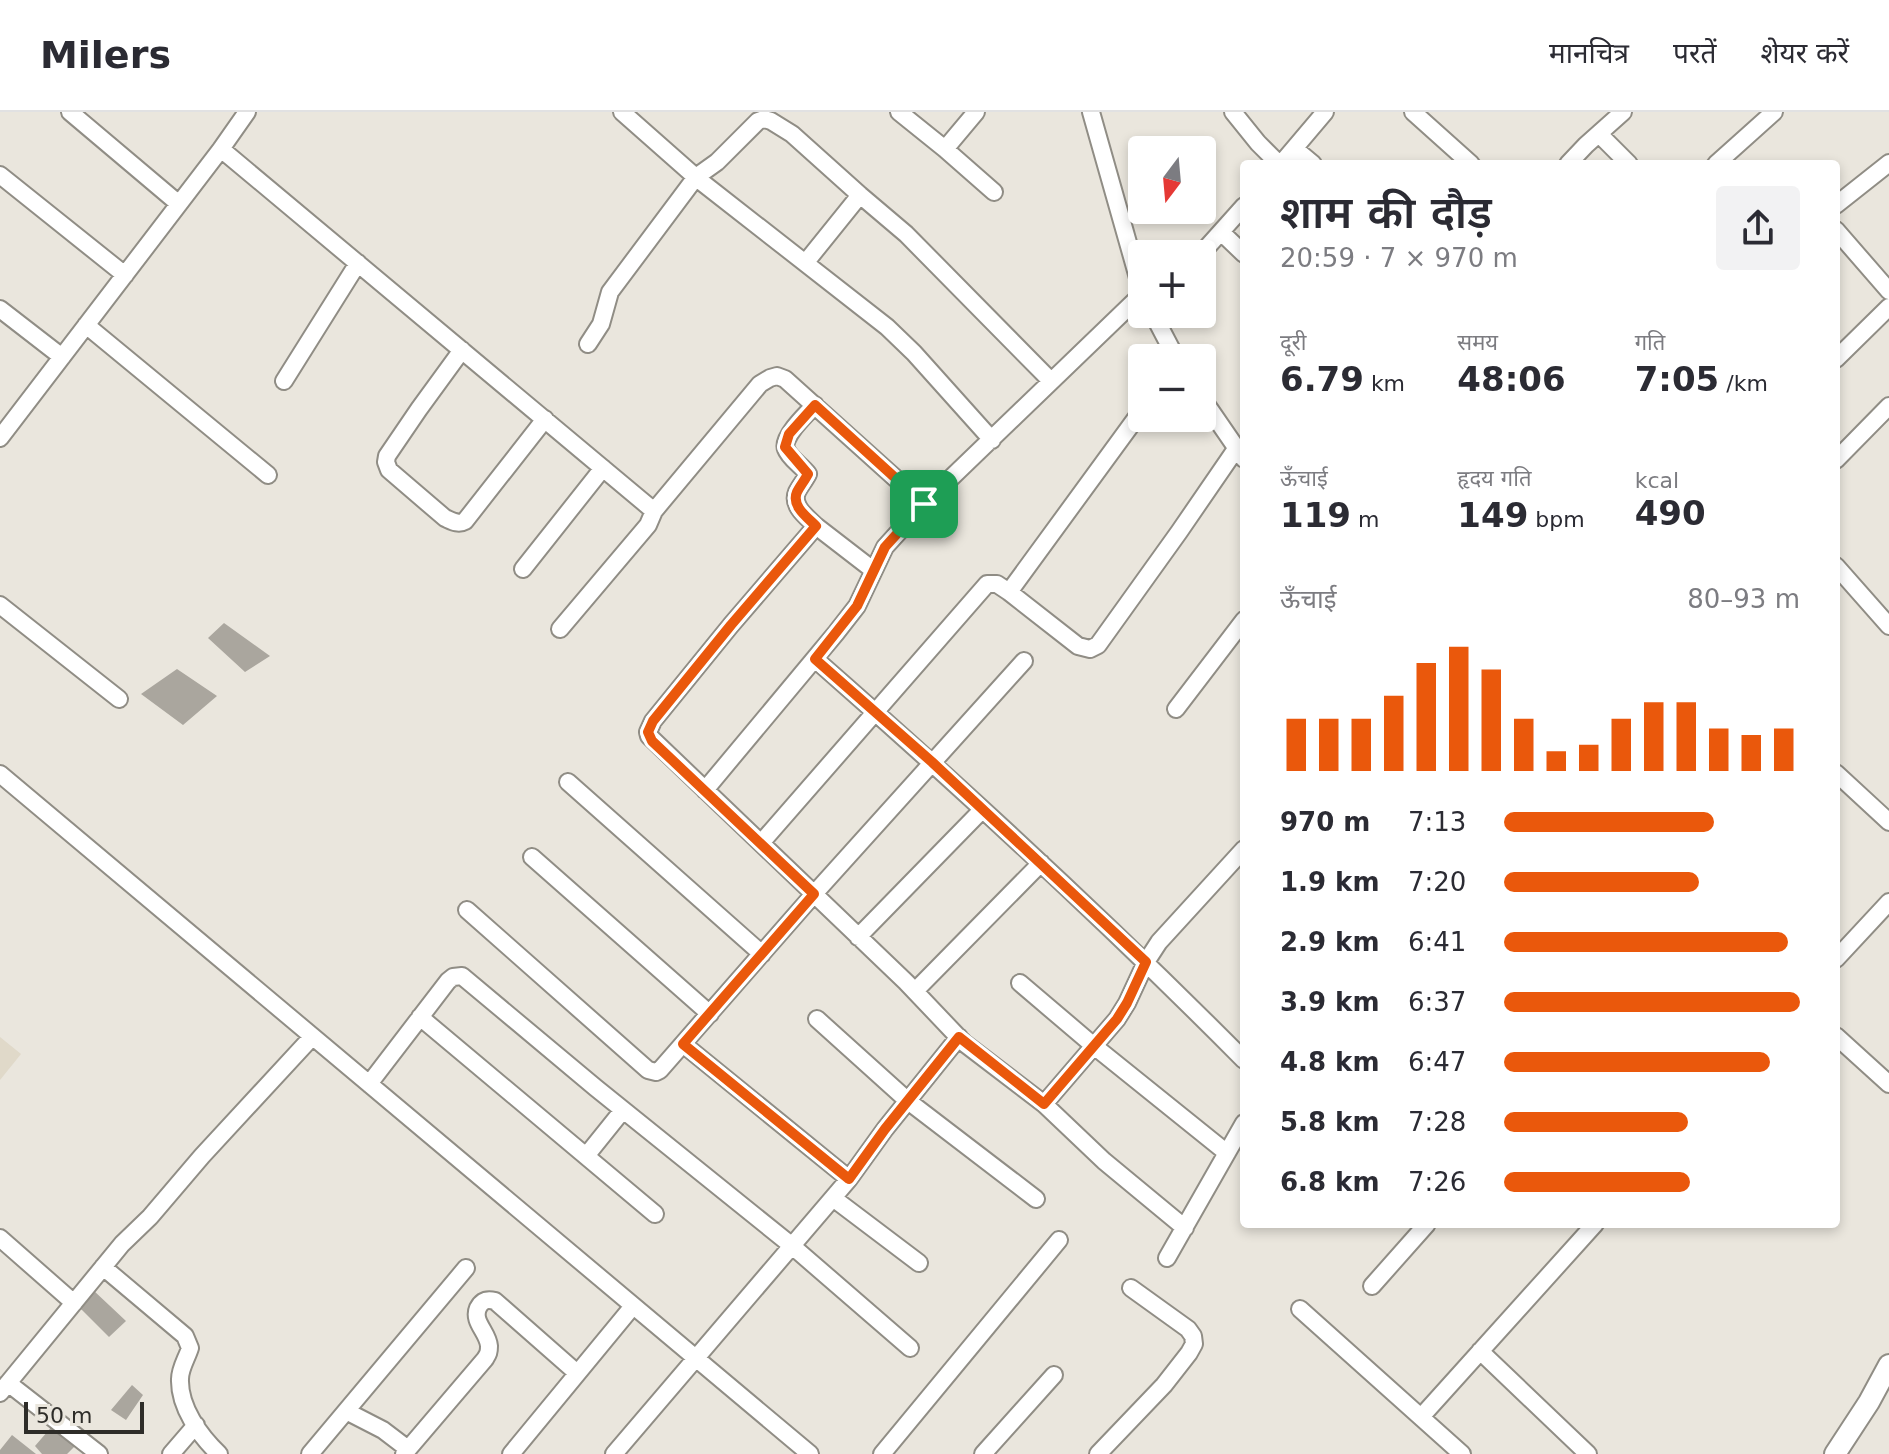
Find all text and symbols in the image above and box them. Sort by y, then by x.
text: Milers [40,33,171,77]
text: मानचित्र [1549,37,1629,70]
text: परतें [1673,37,1716,70]
text: शेयर करें [1760,37,1849,70]
north arrow [1128,136,1216,224]
map controls [1128,136,1216,432]
button: share [1716,186,1800,270]
text: शाम की दौड़ [1280,187,1492,238]
button: + [1128,240,1216,328]
text: 20:59 · 7 × 970 m [1280,243,1518,273]
text: दूरी [1280,330,1306,355]
text: समय [1457,330,1498,355]
text: गति [1635,330,1665,355]
button: − [1128,344,1216,432]
text: 6.79 [1280,359,1364,399]
text: 48:06 [1457,359,1566,399]
text: 7:05 [1635,359,1719,399]
text: km [1364,371,1405,396]
text: /km [1719,371,1768,396]
text: ऊँचाई [1280,466,1328,491]
text: हृदय गति [1457,466,1532,491]
text: kcal [1635,468,1679,493]
pin [890,470,958,538]
icon: arrive [902,482,946,526]
text: 490 [1635,493,1706,533]
text: 119 [1280,495,1351,535]
text: 149 [1457,495,1528,535]
text: m [1351,507,1379,532]
text: bpm [1528,507,1585,532]
text: ऊँचाई [1280,584,1336,614]
text: 80–93 m [1687,584,1800,614]
text: 970 m [1280,807,1370,837]
text: 7:13 [1408,807,1466,837]
text: 1.9 km [1280,867,1380,897]
text: 7:20 [1408,867,1466,897]
text: 2.9 km [1280,927,1380,957]
text: 6:41 [1408,927,1466,957]
text: 3.9 km [1280,987,1380,1017]
text: 6:37 [1408,987,1466,1017]
text: 4.8 km [1280,1047,1380,1077]
text: 6:47 [1408,1047,1466,1077]
text: 5.8 km [1280,1107,1380,1137]
text: 7:28 [1408,1107,1466,1137]
text: 6.8 km [1280,1167,1380,1197]
text: 7:26 [1408,1167,1466,1197]
scale bar [24,1398,144,1434]
text: 50 m [36,1403,92,1428]

